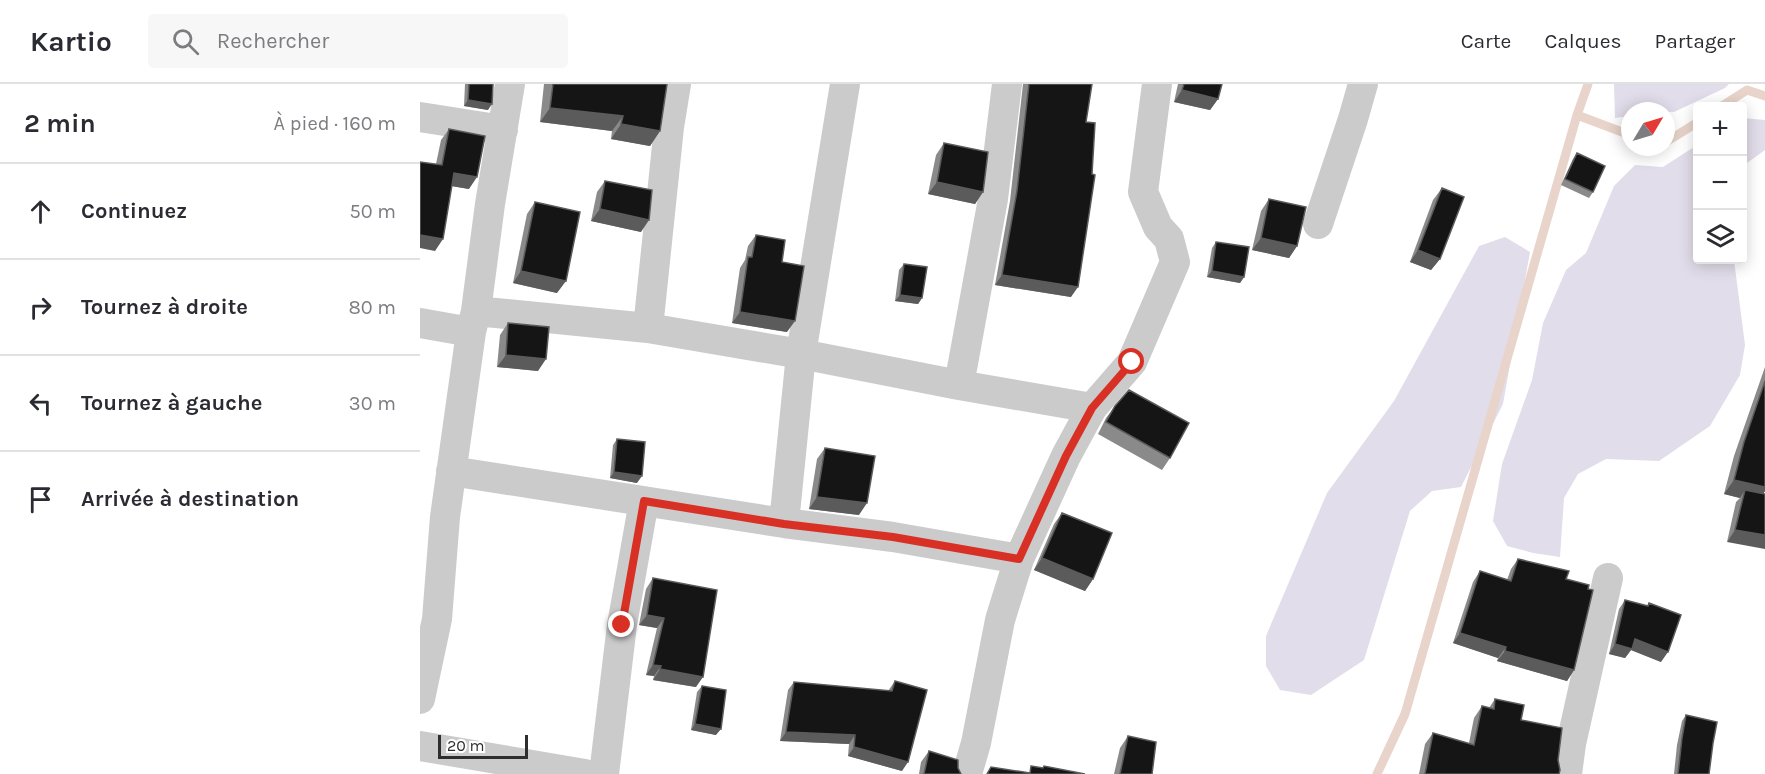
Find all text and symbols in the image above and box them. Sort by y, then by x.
search box [148,14,568,68]
text: Kartio [30,25,112,58]
icon: search [169,25,202,58]
text: Rechercher [217,28,329,54]
text: Carte [1461,29,1511,53]
text: Calques [1544,29,1622,53]
text: Partager [1655,29,1735,53]
north arrow [1621,102,1675,156]
map controls [1693,102,1747,264]
button: + [1693,102,1747,156]
text: 2 min [24,108,96,139]
text: À pied · 160 m [274,112,396,135]
button: − [1693,156,1747,210]
icon: ahead [24,195,57,228]
text: Continuez [81,198,187,224]
text: 50 m [349,200,396,223]
button: layers [1693,210,1747,264]
icon: right [24,291,57,324]
text: Tournez à droite [81,294,248,320]
text: 80 m [348,296,396,319]
route start [1118,348,1144,374]
icon: left [24,387,57,420]
text: Tournez à gauche [81,390,262,416]
text: 30 m [349,392,396,415]
icon: arrive [24,483,57,516]
text: Arrivée à destination [81,486,299,512]
route end [608,611,634,637]
scale bar [438,732,528,760]
text: 20 m [447,736,485,755]

